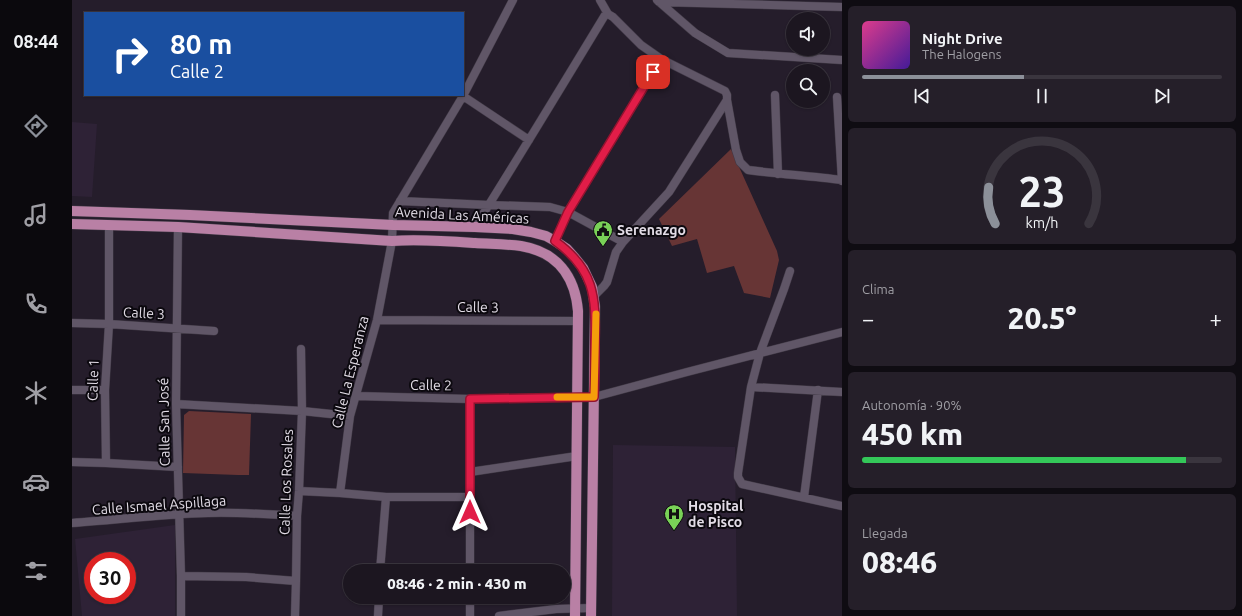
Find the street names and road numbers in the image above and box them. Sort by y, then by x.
street label: Avenida Las Américas [394,203,530,227]
street label: Calle 3 [457,299,499,315]
street label: Calle 3 [123,304,165,322]
street label: Calle La Esperanza [328,314,372,430]
street label: Calle 1 [84,359,102,401]
street label: Calle 2 [410,377,452,393]
street label: Calle San José [155,378,173,466]
street label: Calle Los Rosales [276,429,296,535]
street label: Calle Ismael Aspillaga [91,492,227,518]

